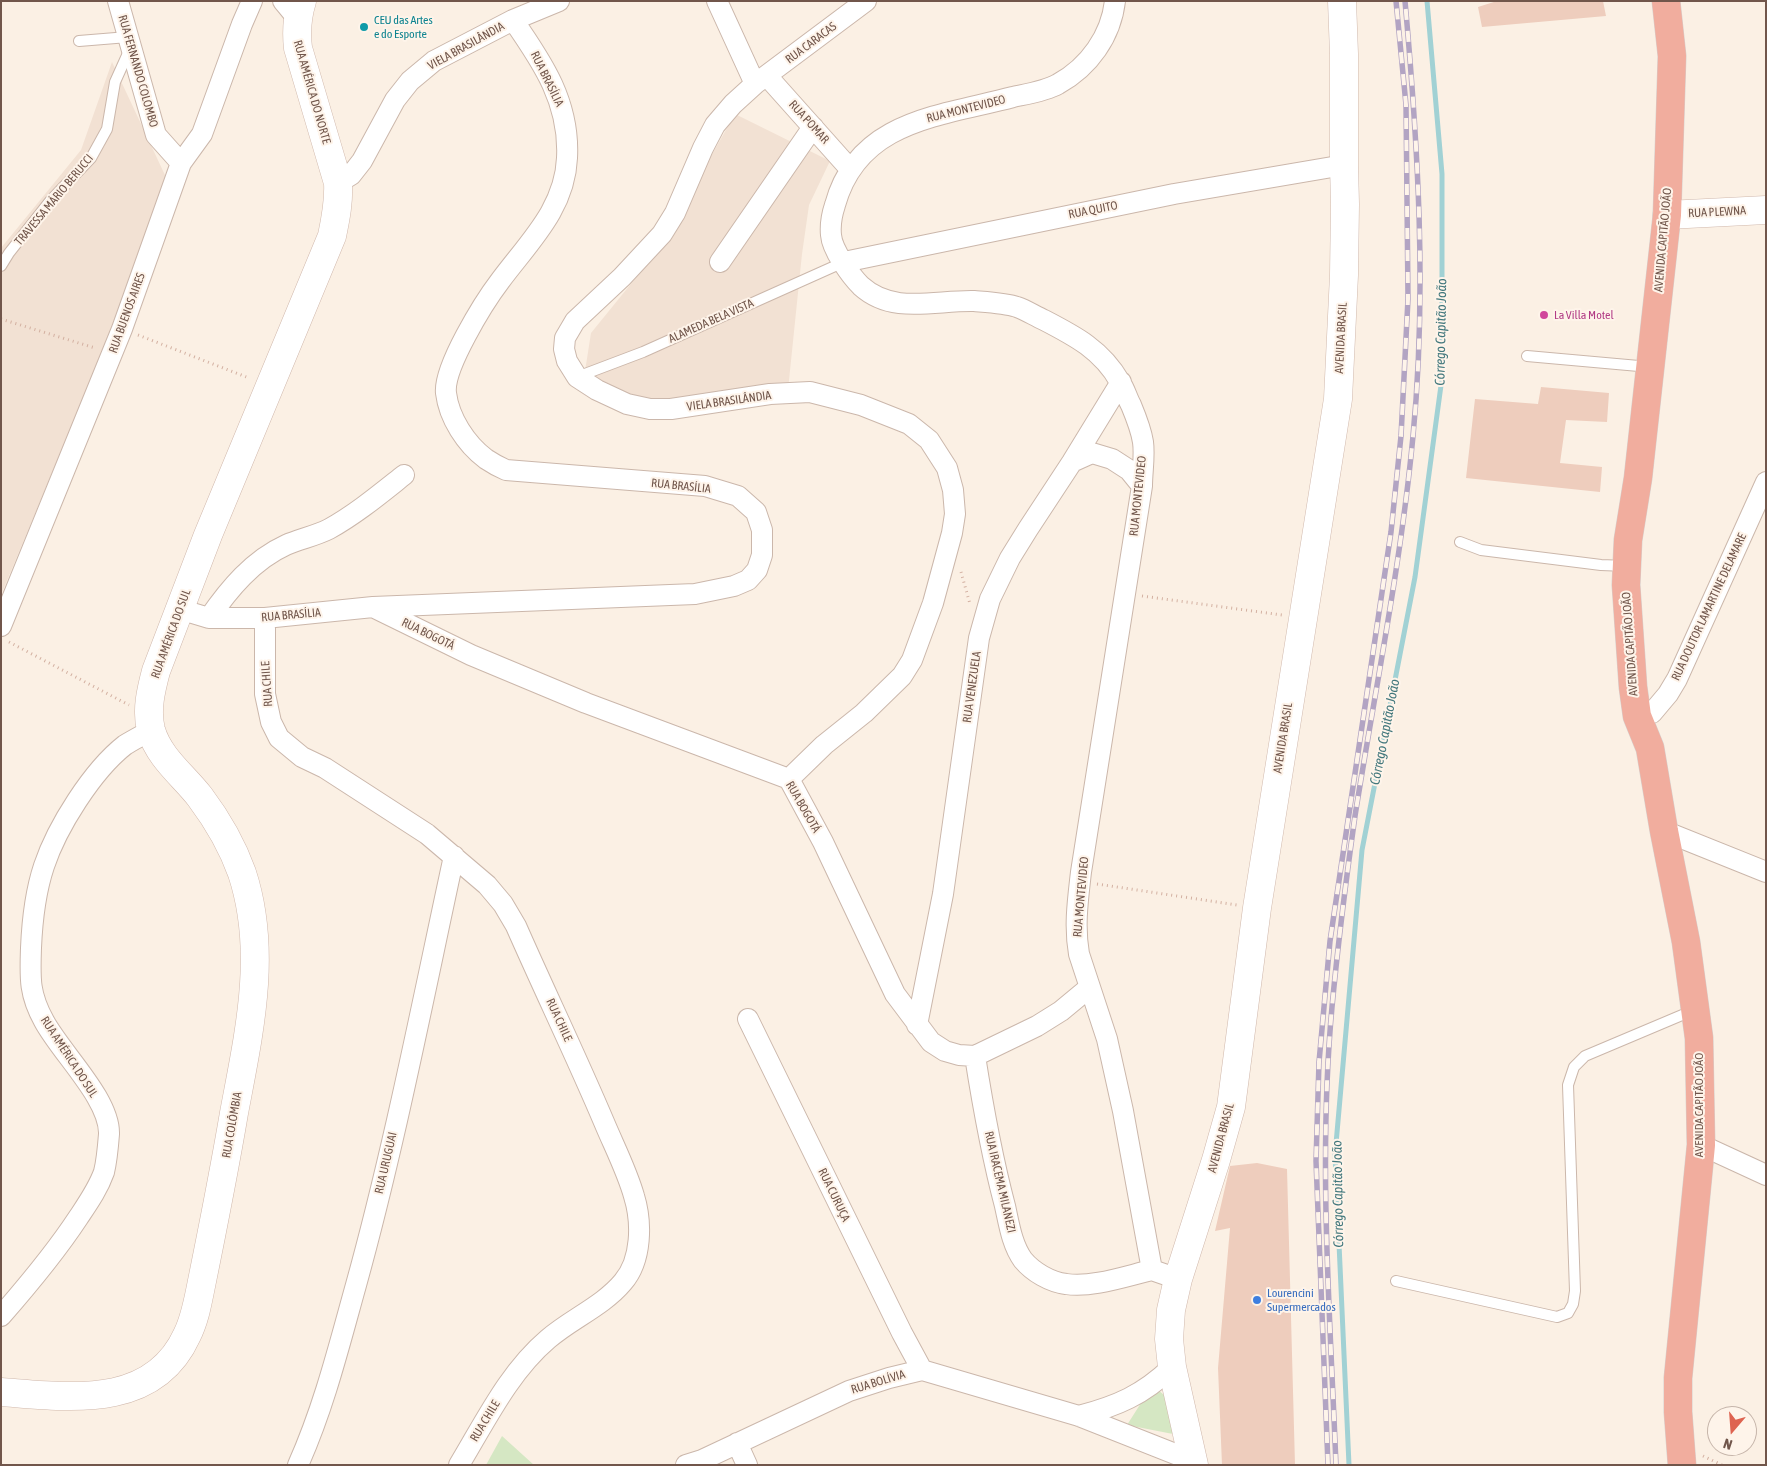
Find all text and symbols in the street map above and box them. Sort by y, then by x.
street label: RUA FERNANDO COLOMBO [115,13,161,129]
place label: CEU das Artes e do Esporte [374,13,433,41]
street label: VIELA BRASILÂNDIA [425,19,507,73]
street label: RUA CARACAS [783,19,839,67]
marker: CEU das Artes e do Esporte [358,21,370,33]
street label: RUA AMÉRICA DO NORTE [290,38,334,146]
street label: RUA BRASÍLIA [527,49,567,109]
street label: RUA MONTEVIDEO [925,92,1007,126]
street label: RUA POMAR [786,97,832,147]
street label: TRAVESSA MÁRIO BERUCCI [12,151,96,249]
street label: AVENIDA CAPITÃO JOÃO [1651,187,1675,293]
street label: RUA QUITO [1067,198,1119,222]
street label: RUA PLEWNA [1688,203,1746,221]
street label: RUA BUENOS AIRES [106,271,148,355]
water label: Córrego Capitão João [1432,278,1450,386]
street label: ALAMEDA BELA VISTA [666,296,756,346]
street label: AVENIDA BRASIL [1332,302,1350,374]
place label: La Villa Motel [1554,308,1614,322]
marker: La Villa Motel [1538,309,1550,321]
street label: VIELA BRASILÂNDIA [686,388,772,414]
street label: RUA MONTEVIDEO [1127,455,1149,537]
street label: RUA BRASÍLIA [650,476,712,496]
street label: RUA DOUTOR LAMARTINE DELAMARE [1668,531,1750,683]
street label: RUA AMÉRICA DO SUL [148,587,194,681]
street label: AVENIDA CAPITÃO JOÃO [1619,591,1641,697]
street label: RUA BRASÍLIA [261,605,321,625]
street label: RUA BOGOTÁ [399,615,457,653]
street label: RUA VENEZUELA [960,650,984,724]
street label: RUA CHILE [258,661,276,707]
water label: Córrego Capitão João [1367,678,1403,786]
street label: AVENIDA BRASIL [1270,702,1296,774]
street label: RUA BOGOTÁ [782,779,824,835]
street label: RUA MONTEVIDEO [1070,856,1092,938]
street label: RUA CHILE [543,996,575,1044]
street label: RUA AMÉRICA DO SUL [37,1014,101,1100]
street label: AVENIDA CAPITÃO JOÃO [1692,1053,1706,1157]
street label: RUA COLÔMBIA [219,1091,245,1159]
street label: AVENIDA BRASIL [1205,1102,1237,1174]
street label: RUA IRACEMA MILANEZI [981,1130,1019,1234]
street label: RUA URUGUAI [372,1131,400,1195]
water label: Córrego Capitão João [1329,1140,1347,1248]
street label: RUA CURUÇA [815,1166,853,1224]
place label: Lourencini Supermercados [1267,1286,1336,1314]
marker: Lourencini Supermercados [1251,1294,1263,1306]
street label: RUA BOLÍVIA [849,1367,907,1397]
street label: RUA CHILE [467,1398,503,1444]
north arrow [1707,1406,1757,1456]
text: N [1721,1435,1734,1453]

